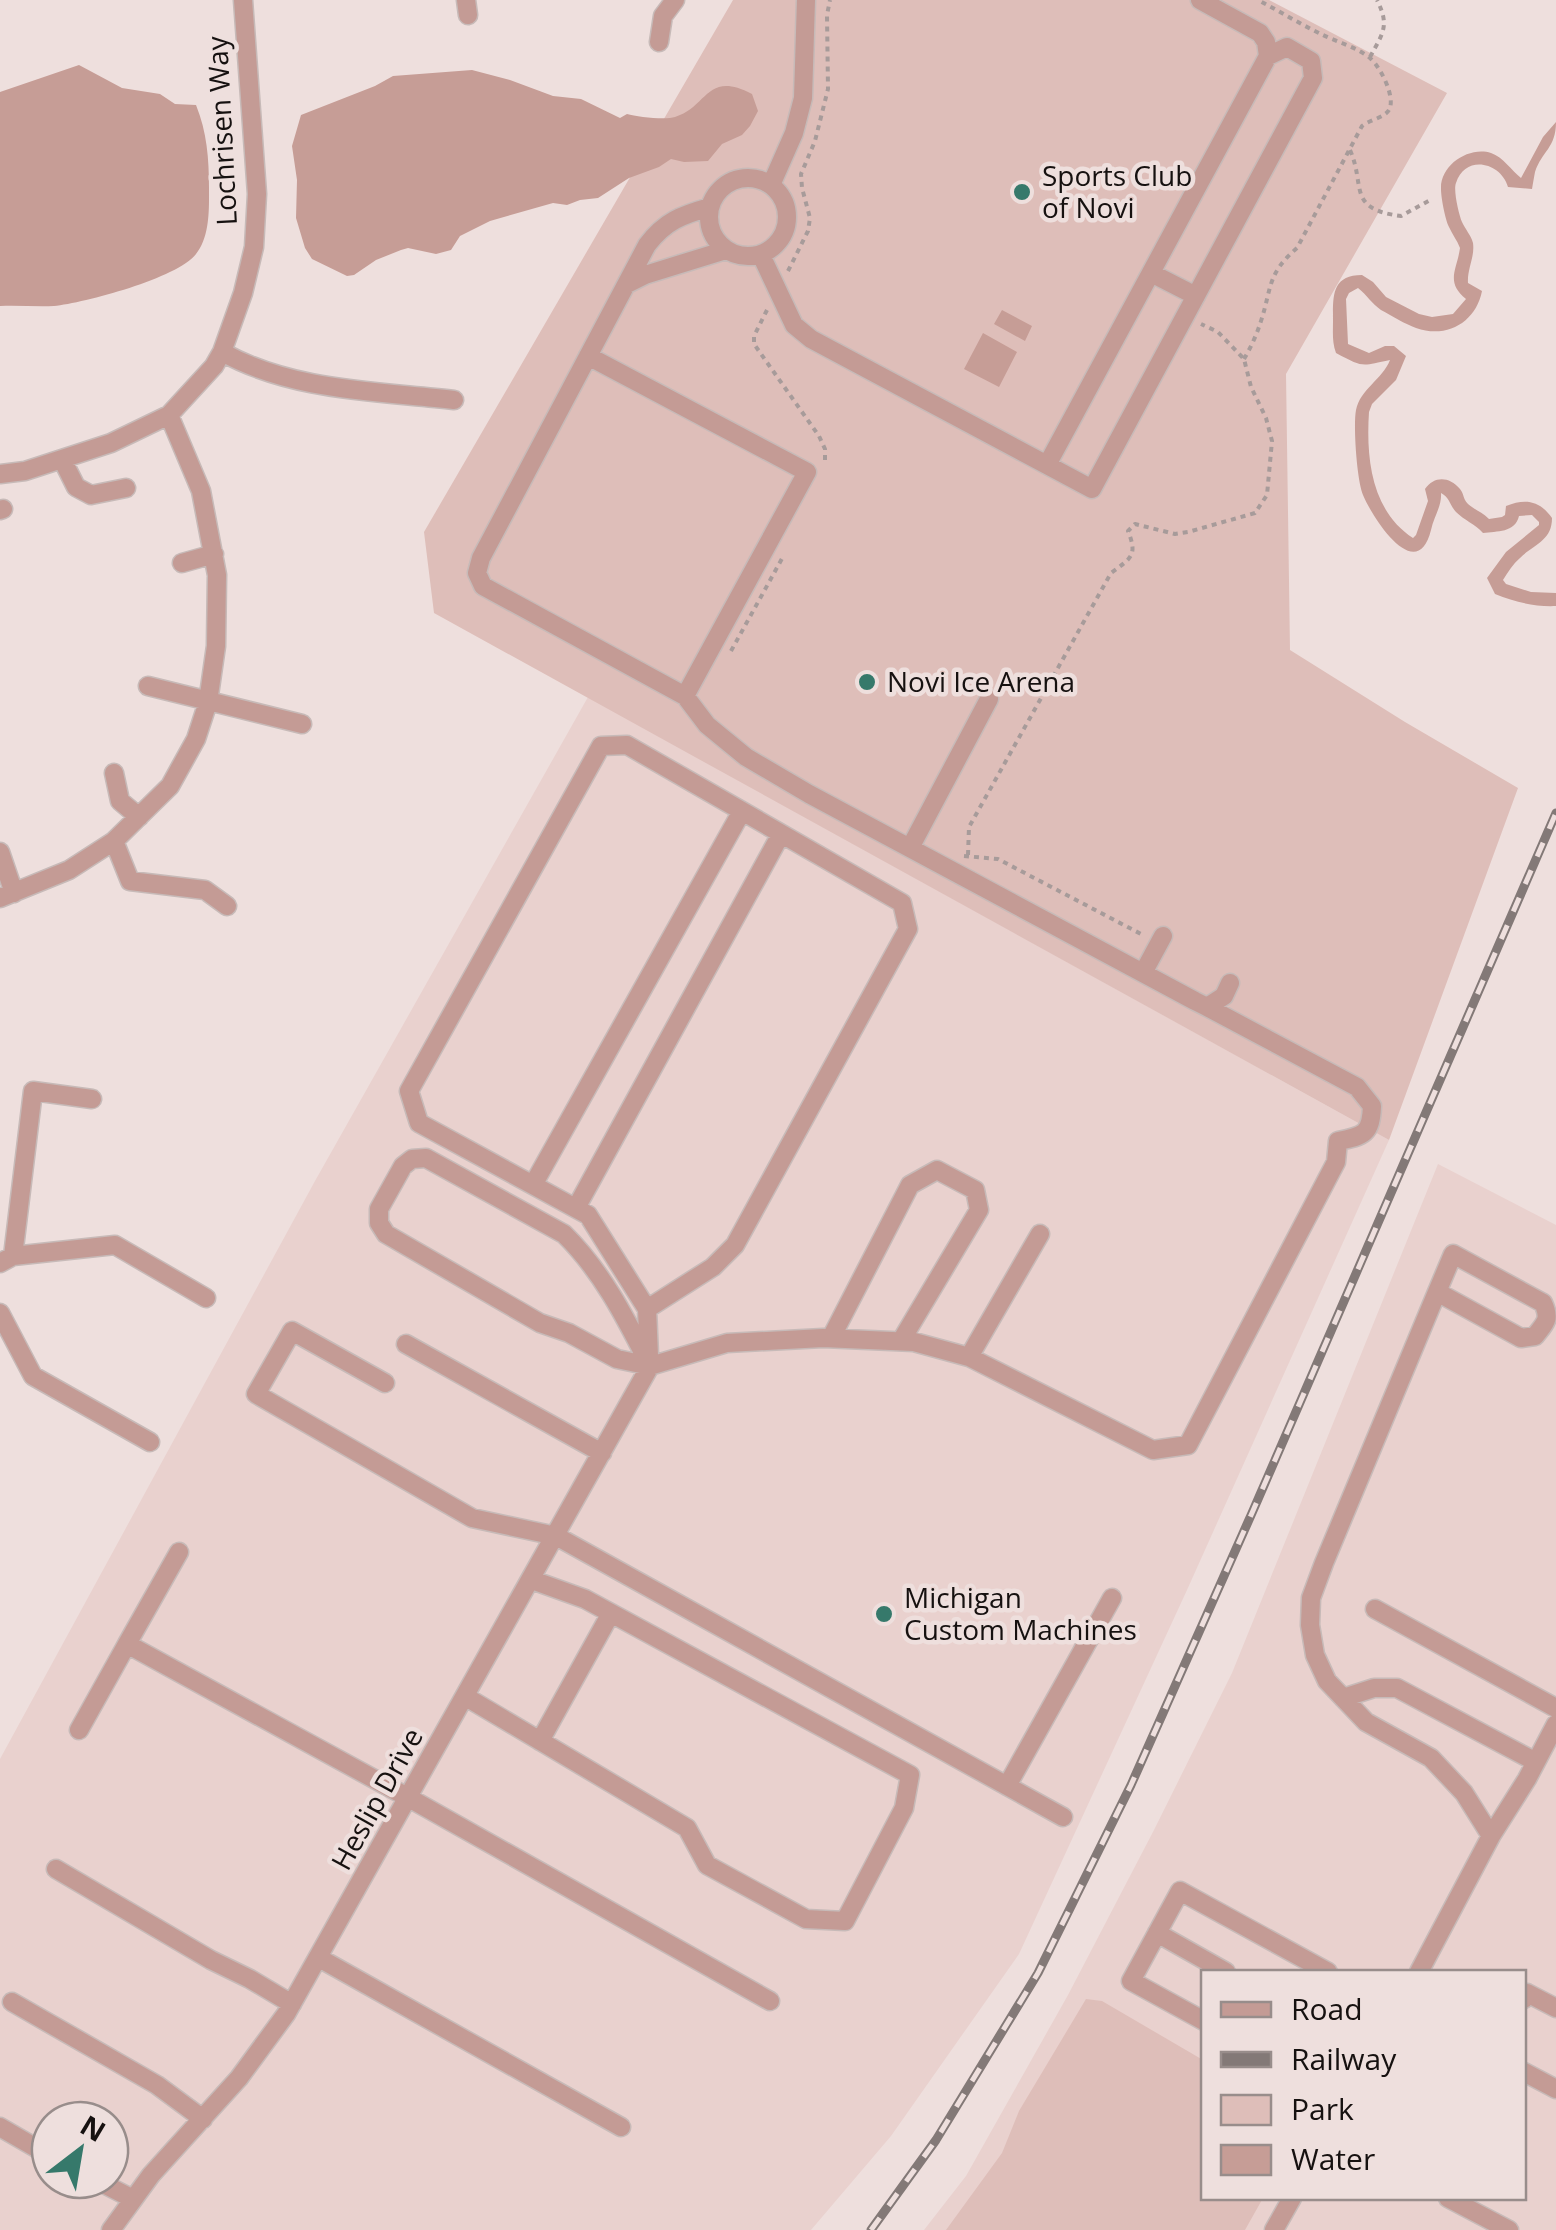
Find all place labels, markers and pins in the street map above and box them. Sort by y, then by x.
place label: Sports Club of Novi [1042,156,1192,226]
marker: Sports Club of Novi [1011,181,1033,203]
place label: Novi Ice Arena [887,662,1075,700]
marker: Novi Ice Arena [856,671,878,693]
place label: Michigan Custom Machines [904,1578,1137,1648]
marker: Michigan Custom Machines [873,1603,895,1625]

